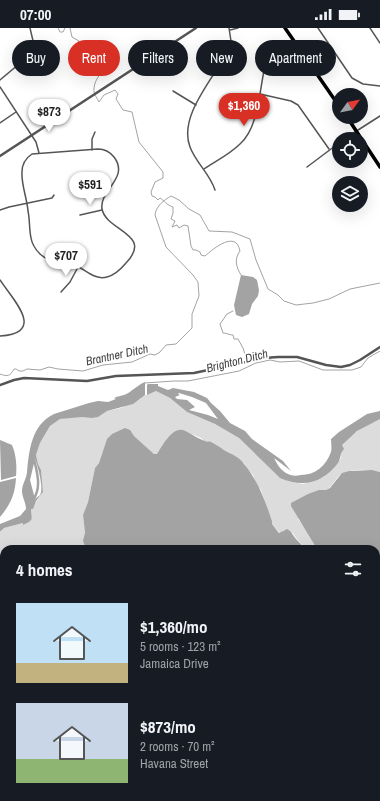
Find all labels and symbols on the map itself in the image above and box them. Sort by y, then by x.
north arrow [332,88,368,124]
pin: $1,360 [211,93,277,127]
pin: $873 [25,99,73,133]
pin: $591 [66,172,114,206]
pin: $707 [42,243,90,277]
water label: Brantner Ditch [84,341,150,369]
water label: Brighton Ditch [205,346,269,376]

